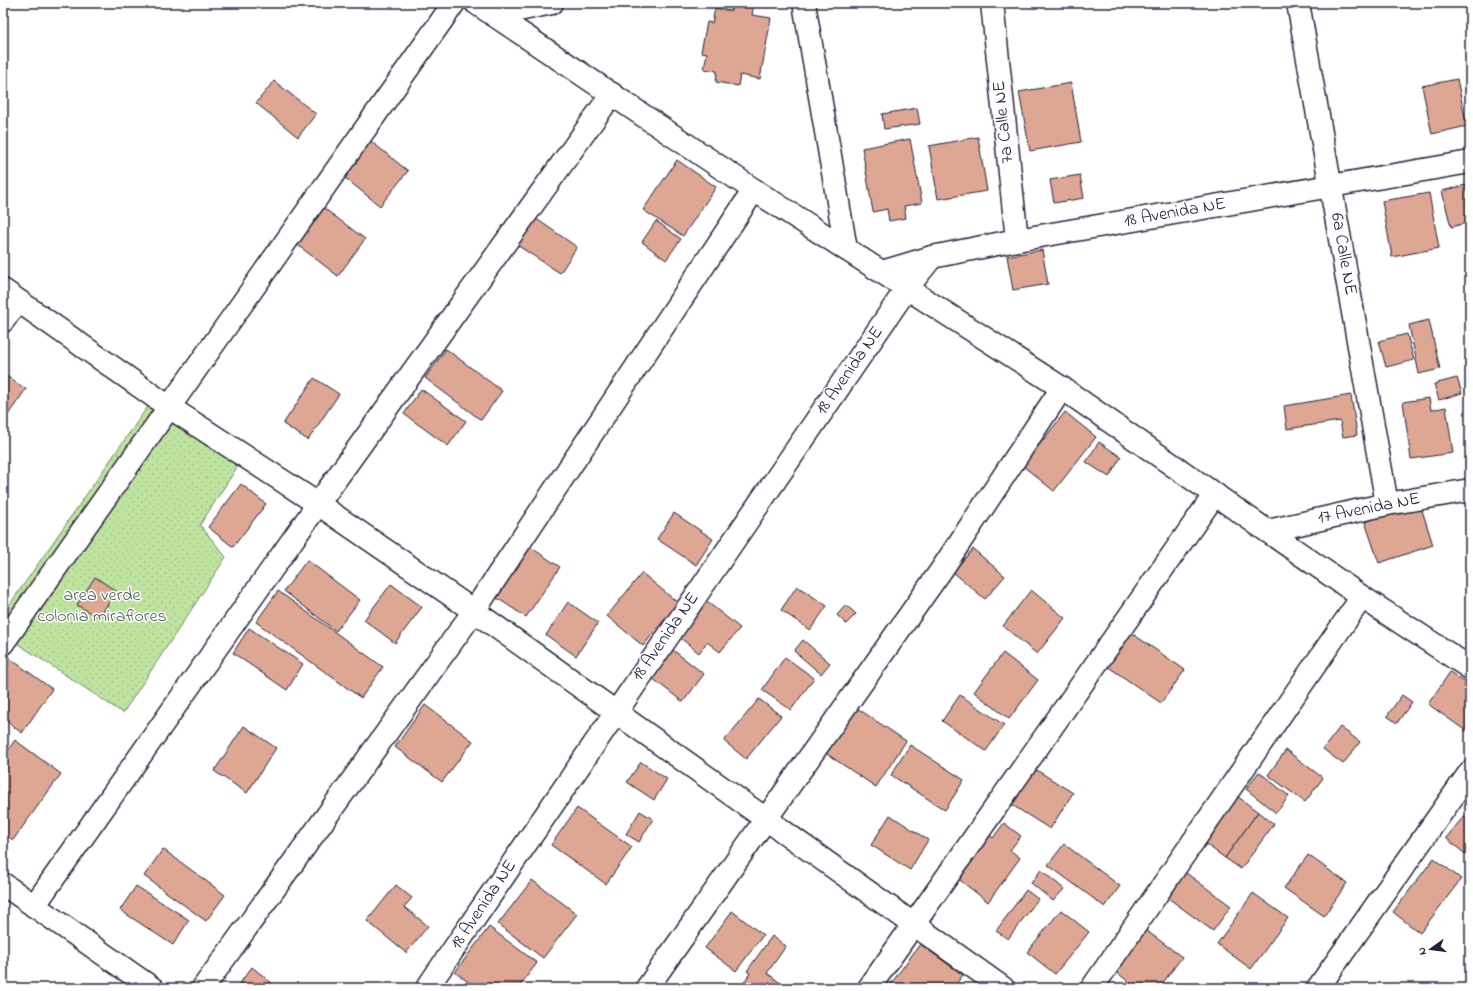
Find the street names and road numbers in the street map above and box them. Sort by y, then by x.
street label: 7a Calle NE [987,79,1021,165]
street label: 18 Avenida NE [1122,191,1228,235]
street label: 6a Calle NE [1323,211,1363,297]
street label: 18 Avenida NE [810,321,890,421]
street label: 17 Avenida NE [1316,486,1423,532]
street label: 18 Avenida NE [626,587,706,687]
street label: 18 Avenida NE [444,855,524,955]

